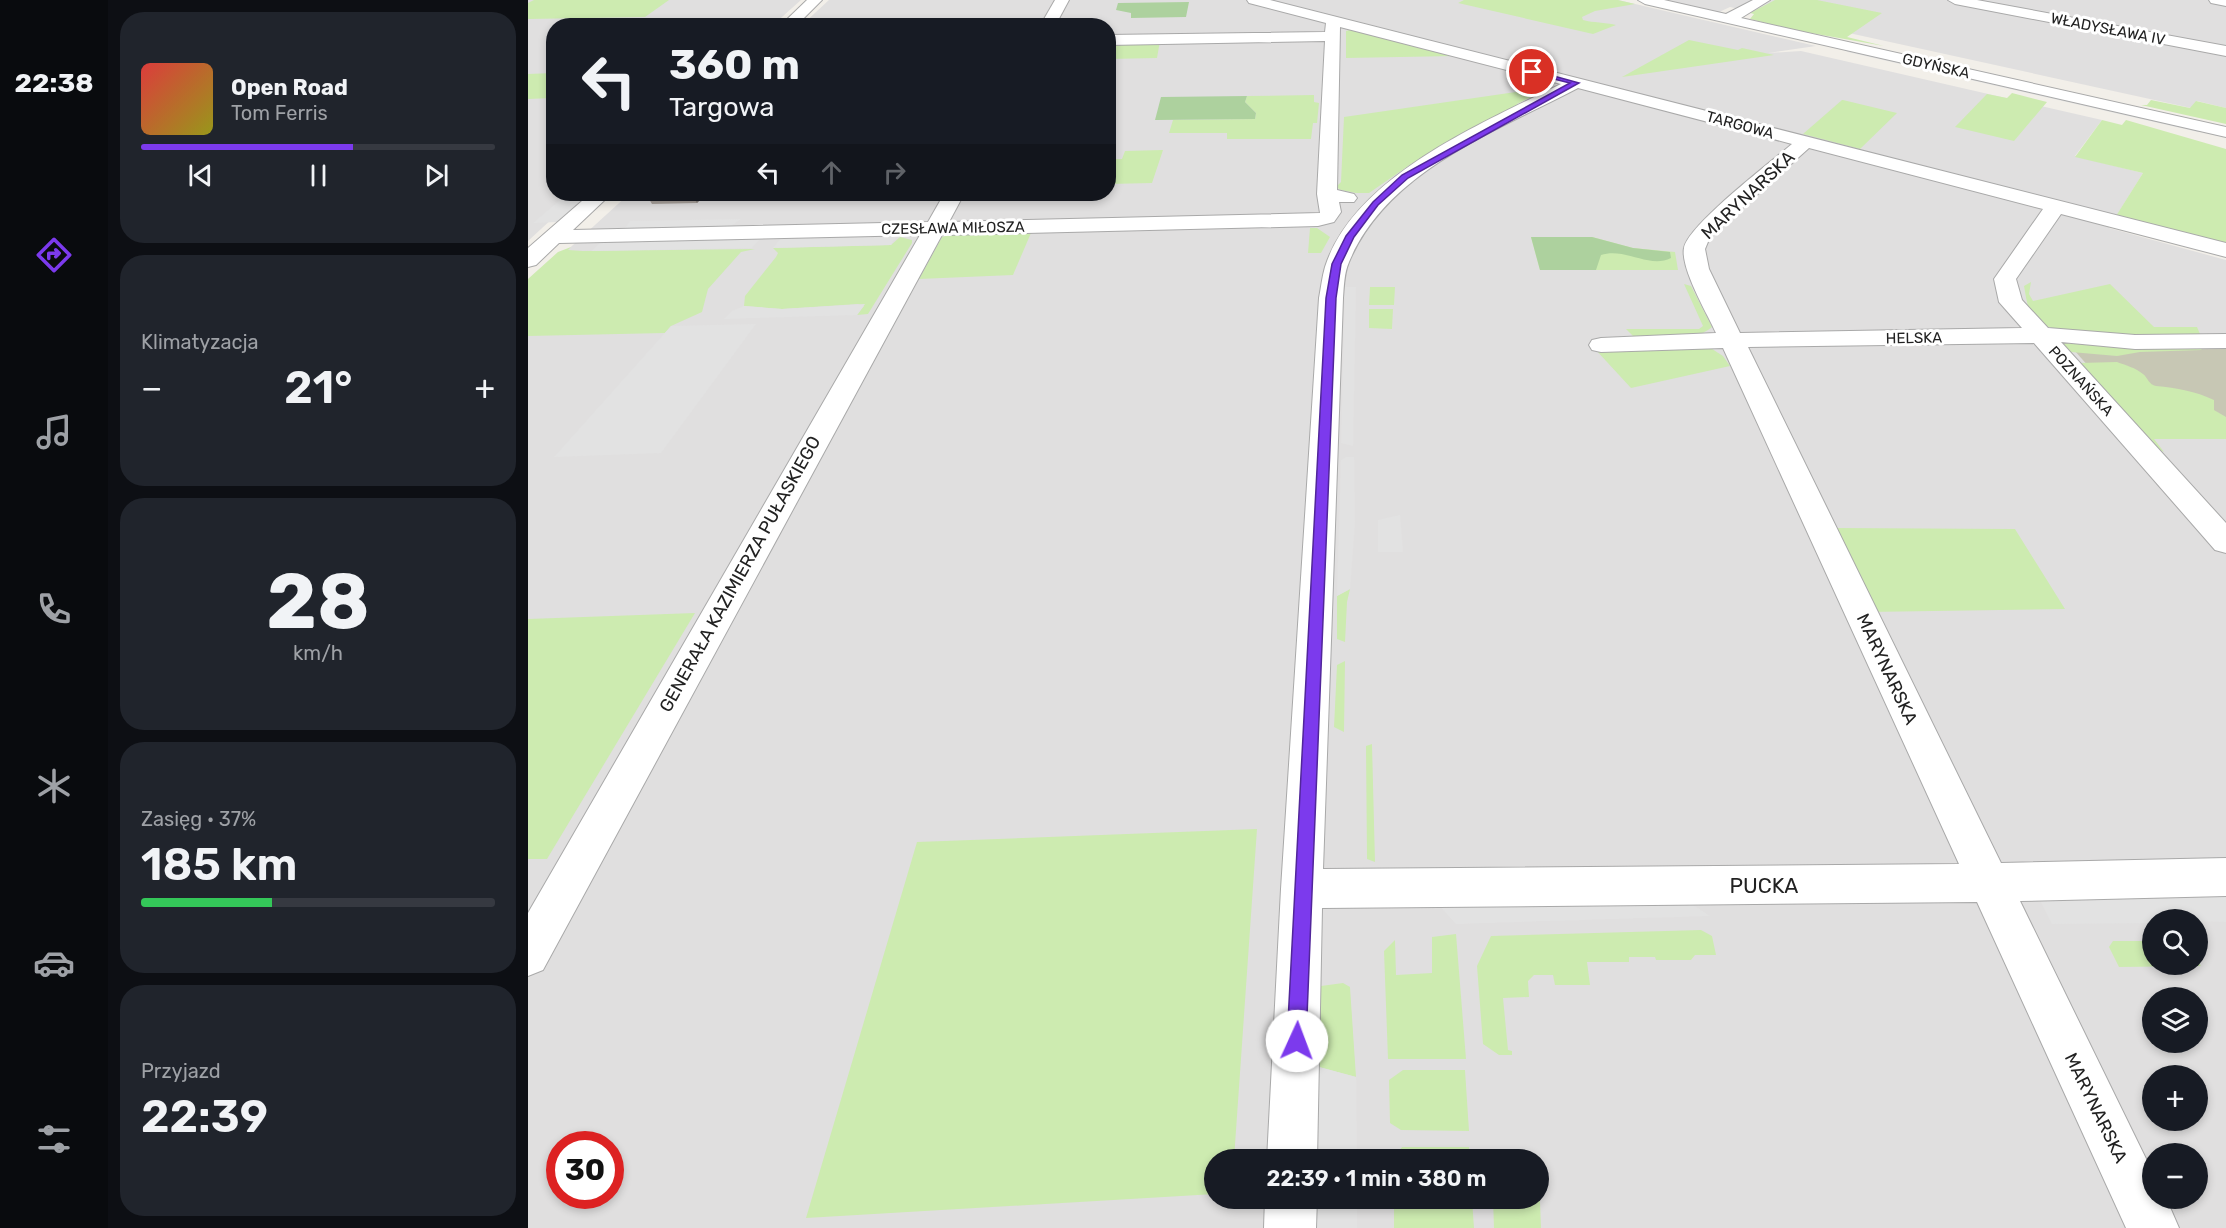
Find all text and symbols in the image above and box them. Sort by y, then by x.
street label: WŁADYSŁAWA IV [2049,9,2167,49]
text: 360 m [669,40,800,90]
icon: left [570,42,648,120]
pin [1506,46,1557,97]
street label: GDYŃSKA [1901,50,1971,82]
icon: arrive [1515,55,1548,88]
text: 22:38 [14,67,94,99]
text: Open Road [231,74,348,101]
text: Targowa [669,91,774,123]
text: Tom Ferris [231,101,328,125]
street label: TARGOWA [1704,107,1776,143]
street label: MARYNARSKA [1697,146,1799,244]
icon: left [752,156,785,189]
icon: ahead [815,156,848,189]
icon: right [878,156,911,189]
icon: previous [184,159,217,192]
icon: pause [302,159,335,192]
icon: next [420,159,453,192]
street label: CZESŁAWA MIŁOSZA [881,218,1025,238]
icon: directions [33,234,75,276]
street label: HELSKA [1886,329,1942,347]
text: Klimatyzacja [141,330,259,354]
street label: POZNAŃSKA [2045,342,2117,420]
text: 21° [284,361,353,414]
text: − [141,368,162,407]
text: + [474,368,495,407]
icon: music [33,411,75,453]
street label: GENERAŁA KAZIMIERZA PUŁASKIEGO [655,432,825,716]
text: 28 [266,555,370,648]
icon: phone [33,588,75,630]
street label: MARYNARSKA [1852,610,1922,728]
text: km/h [293,641,343,665]
icon: climate [33,765,75,807]
text: Zasięg · 37% [141,807,256,831]
text: 185 km [141,838,297,891]
street label: PUCKA [1730,873,1798,898]
map controls [2142,909,2208,1209]
button: search [2142,909,2208,975]
icon: car [33,942,75,984]
button: layers [2142,987,2208,1053]
position arrow [1265,1009,1329,1073]
street label: MARYNARSKA [2060,1049,2132,1167]
text: Przyjazd [141,1059,221,1083]
button: + [2142,1065,2208,1131]
text: 22:39 [141,1090,268,1143]
icon: filters [33,1118,75,1160]
speed limit sign: 30 [546,1131,624,1209]
button: − [2142,1143,2208,1209]
text: 22:39 · 1 min · 380 m [1267,1165,1486,1192]

